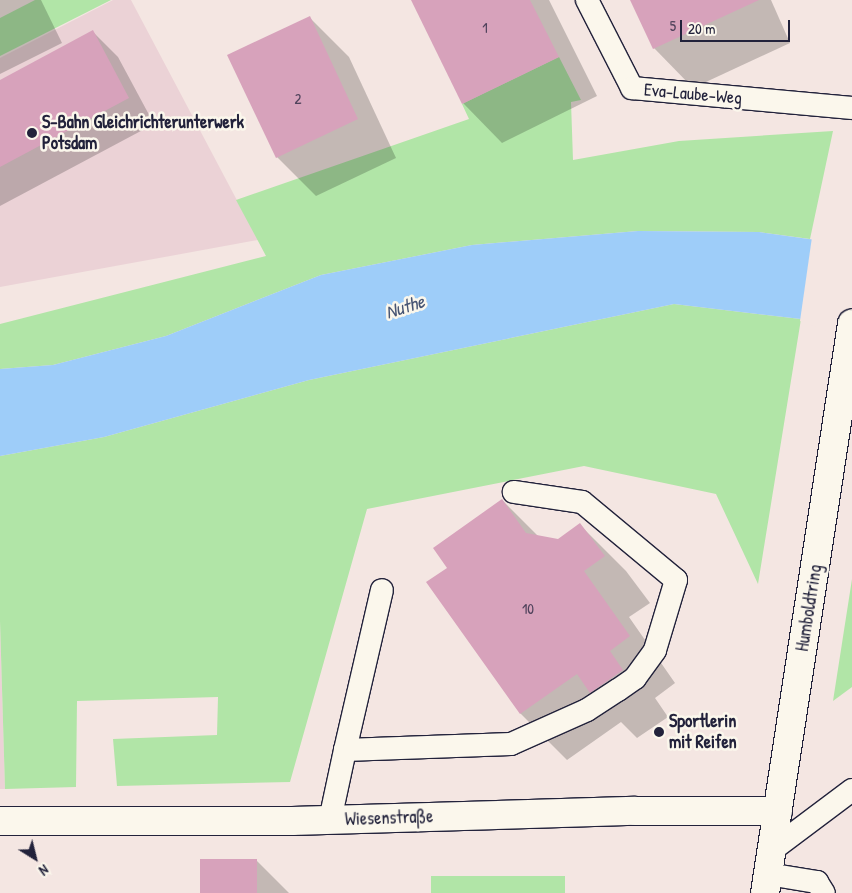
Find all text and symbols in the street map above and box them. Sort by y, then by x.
scale bar [682,10,792,42]
house number: 5 [670,17,676,35]
text: 20 m [688,18,715,39]
house number: 1 [482,19,488,37]
street label: Eva-Laube-Weg [643,79,743,109]
house number: 2 [294,90,302,108]
place label: S-Bahn Gleichrichterunterwerk Potsdam [42,112,244,154]
marker: S-Bahn Gleichrichterunterwerk Potsdam [26,127,38,139]
water label: Nuthe [383,290,427,324]
street label: Humboldtring [791,563,827,653]
house number: 10 [522,600,534,618]
place label: Sportlerin mit Reifen [669,711,737,754]
marker: Sportlerin mit Reifen [653,726,665,738]
street label: Wiesenstraße [344,806,434,830]
north arrow [10,833,60,883]
text: N [36,861,53,880]

